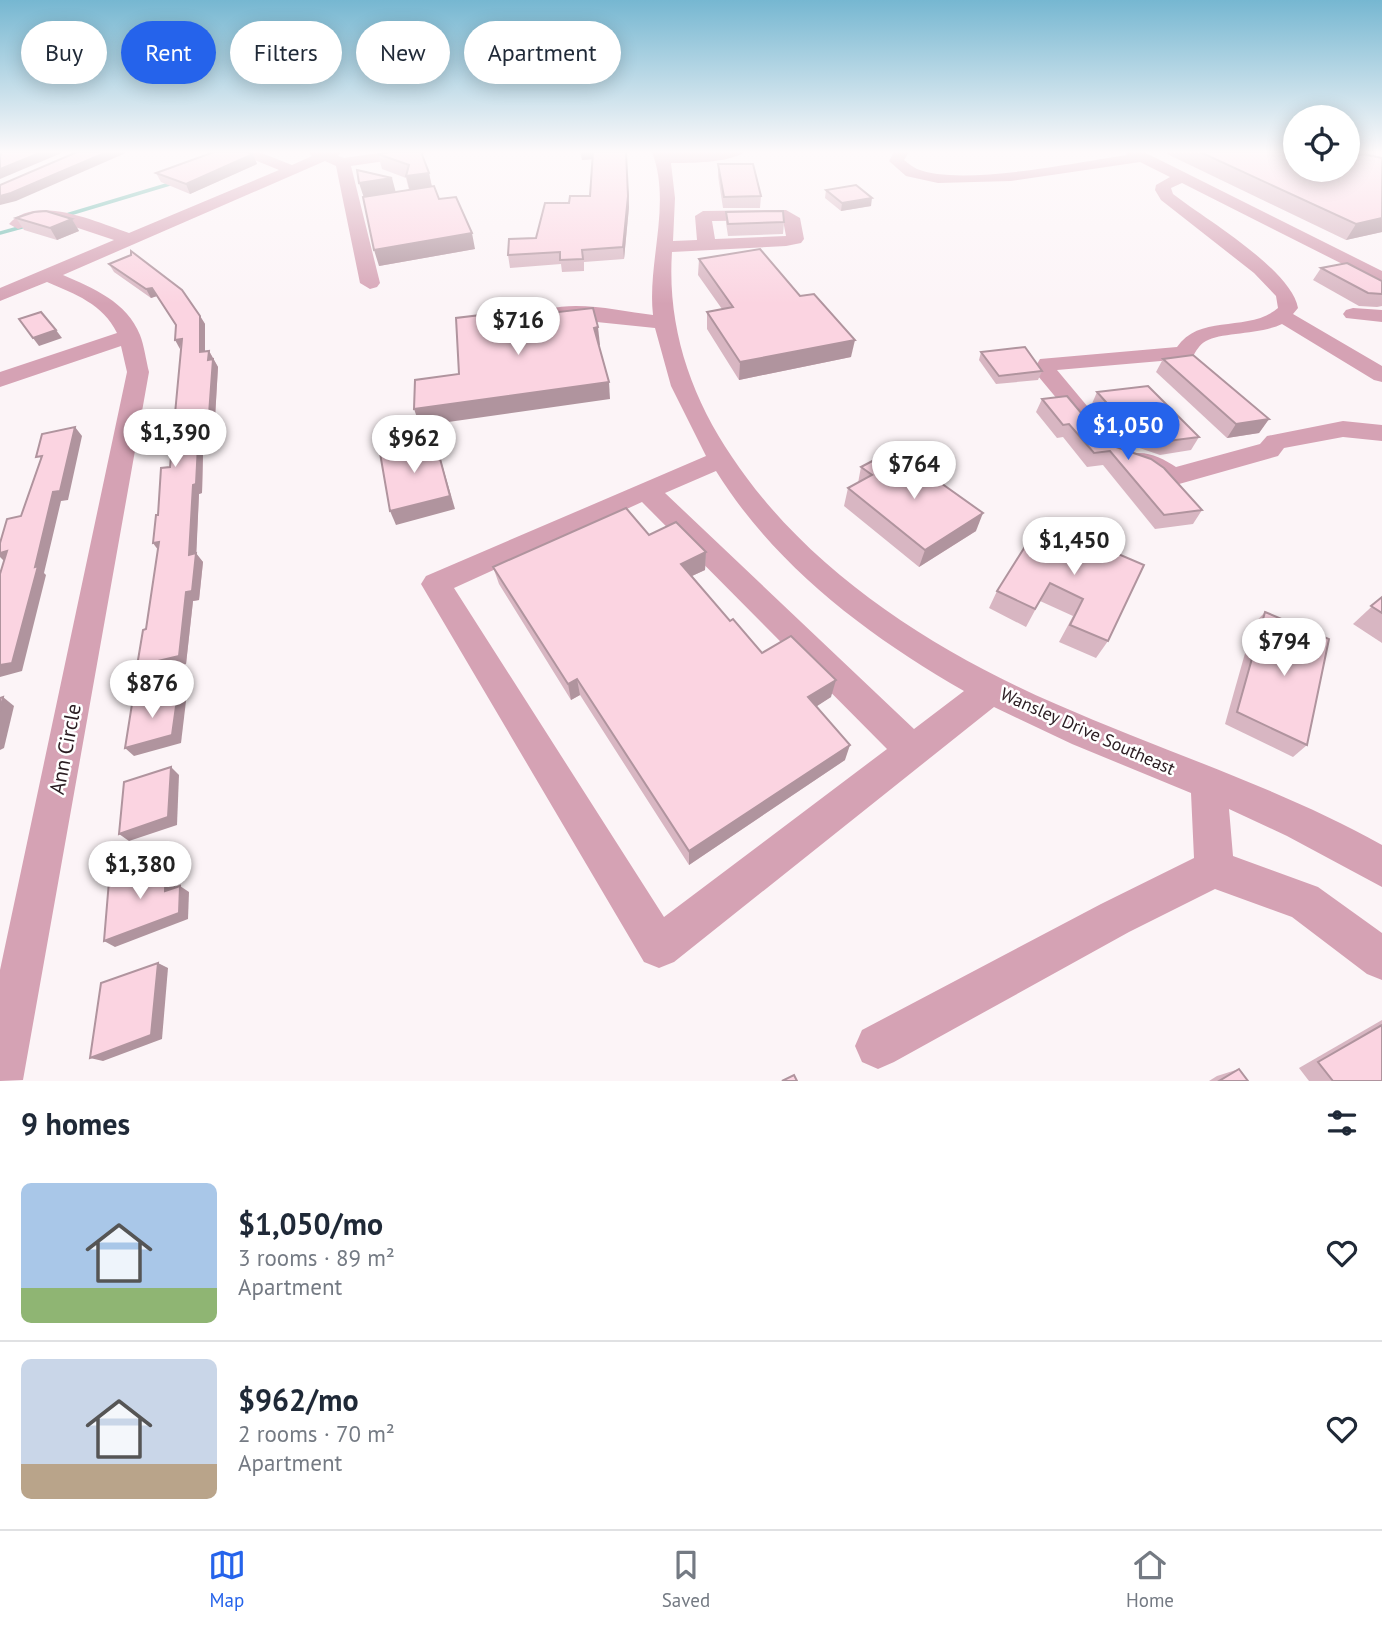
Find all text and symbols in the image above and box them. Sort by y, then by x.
chip: Buy [21,21,107,84]
chip: Rent [121,21,216,84]
chip: Filters [230,21,342,84]
chip: New [356,21,450,84]
chip: Apartment [464,21,621,84]
map controls [1283,105,1360,182]
button: locate [1283,105,1360,182]
pin: $716 [477,298,559,357]
text: $716 [492,305,544,334]
pin: $1,050 [1071,402,1185,462]
pin: $1,390 [118,410,232,469]
text: $1,050 [1092,410,1164,439]
pin: $962 [373,416,455,475]
text: $1,390 [139,417,211,446]
text: $962 [388,423,440,452]
pin: $764 [873,442,955,501]
text: $764 [888,449,940,478]
pin: $1,450 [1017,518,1131,577]
text: $1,450 [1038,525,1110,554]
pin: $794 [1243,618,1325,678]
text: $794 [1258,626,1310,655]
pin: $876 [111,660,193,720]
text: $876 [126,668,178,697]
street label: Wansley Drive Southeast [997,682,1179,780]
street label: Ann Circle [43,701,87,797]
pin: $1,380 [83,842,197,901]
text: $1,380 [104,849,176,878]
text: 9 homes [21,1104,130,1143]
icon: filters [1323,1104,1361,1142]
text: $1,050/mo [238,1204,383,1243]
icon: home [77,1211,161,1295]
icon: heart [1323,1234,1361,1272]
text: 3 rooms · 89 m² [238,1243,395,1272]
text: Apartment [238,1272,342,1301]
text: $962/mo [238,1380,359,1419]
icon: home [77,1387,161,1471]
icon: heart [1323,1410,1361,1448]
text: 2 rooms · 70 m² [238,1419,395,1448]
text: Apartment [238,1448,342,1477]
tab: Map [208,1546,246,1612]
tab: Saved [662,1546,710,1612]
tab: Home [1126,1546,1174,1612]

